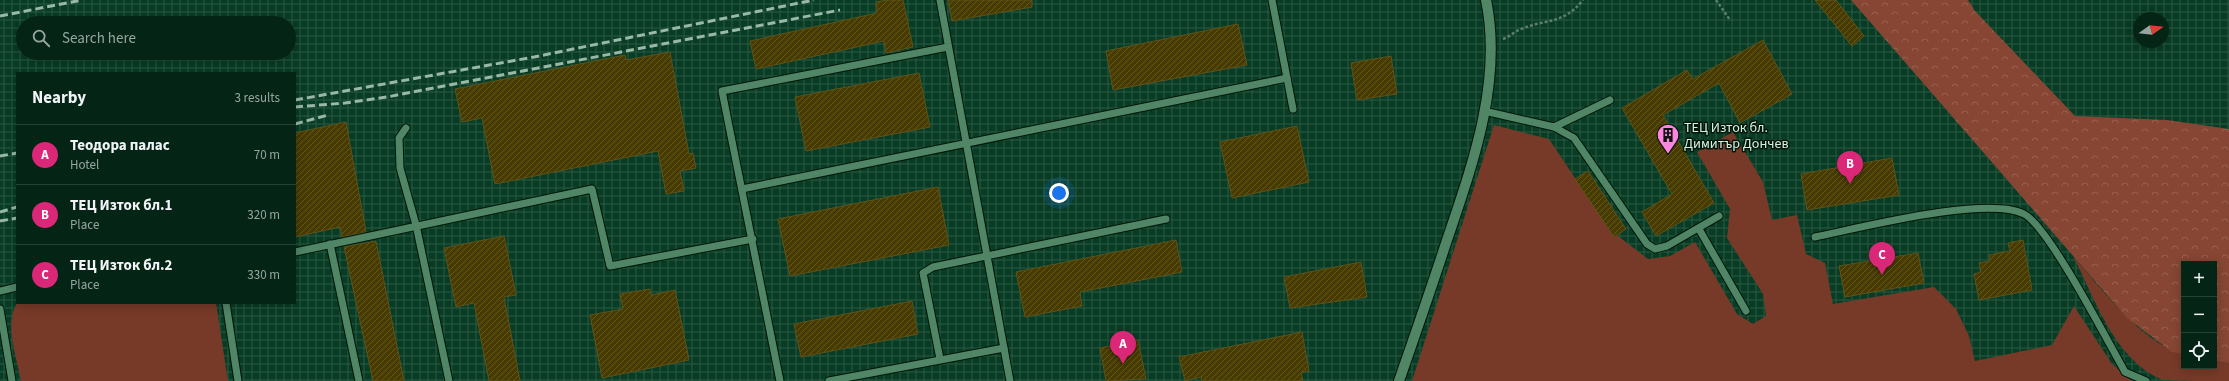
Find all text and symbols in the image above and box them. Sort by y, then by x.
north arrow [2133,12,2169,48]
search box [16,16,296,60]
icon: search [30,27,52,49]
text: Search here [62,28,136,49]
text: Nearby [32,86,86,110]
text: 3 results [235,89,280,107]
place label: ТЕЦ Изток бл. Димитър Дончев [1684,118,1789,154]
building icon: ТЕЦ Изток бл. Димитър Дончев [1655,122,1681,155]
text: Теодора палас [70,135,170,156]
text: A [41,146,49,164]
text: 70 m [254,146,280,164]
pin: B [1837,151,1863,184]
text: Hotel [70,156,99,174]
your location [1049,183,1069,203]
text: ТЕЦ Изток бл.1 [70,195,172,216]
text: B [41,206,49,224]
text: 320 m [247,206,280,224]
text: Place [70,216,99,234]
pin: C [1869,242,1895,275]
text: ТЕЦ Изток бл.2 [70,255,172,276]
map controls [2181,261,2217,369]
button: + [2181,261,2217,297]
text: C [41,266,49,284]
text: 330 m [247,266,280,284]
text: Place [70,276,99,294]
button: − [2181,297,2217,333]
pin: A [1110,331,1136,364]
button: locate [2181,333,2217,369]

